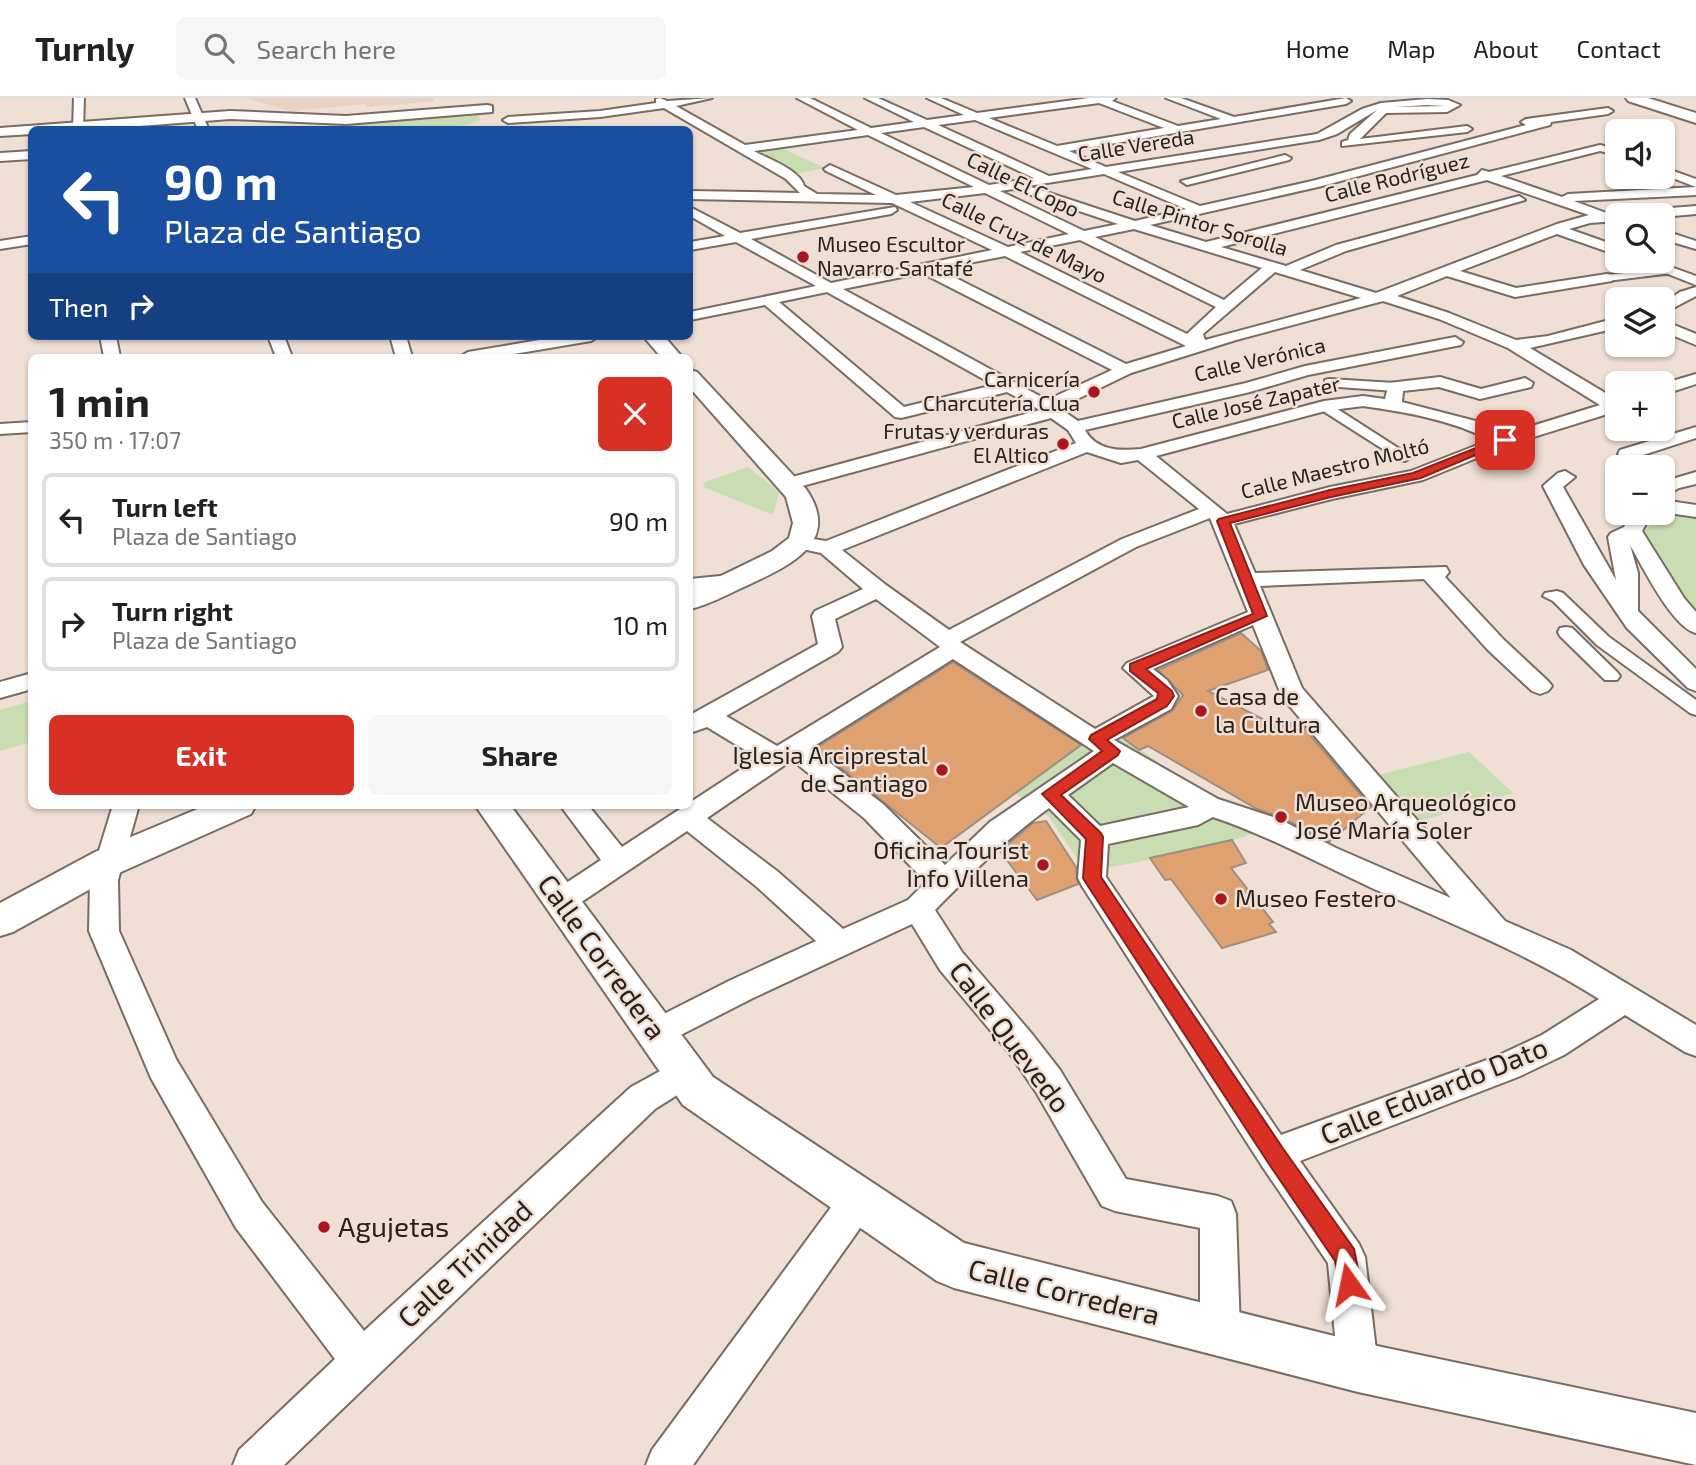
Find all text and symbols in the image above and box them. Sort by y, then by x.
search box [176,17,666,80]
text: Turnly [35,28,134,68]
icon: search [200,29,238,67]
text: Search here [256,33,396,64]
text: Home [1286,34,1349,63]
text: Map [1387,34,1435,63]
text: About [1473,34,1539,63]
text: Contact [1577,34,1661,63]
map controls [1605,119,1675,525]
button: sound [1605,119,1675,189]
street label: Calle Vereda [1076,123,1196,166]
street label: Calle El Copo [963,146,1084,222]
street label: Calle Rodríguez [1322,147,1472,207]
text: 90 m [164,151,278,210]
icon: left [49,154,140,245]
street label: Calle Pintor Sorolla [1110,183,1291,260]
street label: Calle Cruz de Mayo [938,186,1111,287]
button: search [1605,203,1675,273]
text: Plaza de Santiago [164,211,421,249]
place label: Museo Escultor Navarro Santafé [817,231,973,280]
marker: Museo Escultor Navarro Santafé [795,249,811,265]
icon: right [122,287,160,325]
button: layers [1605,287,1675,357]
text: Then [49,291,108,322]
street label: Calle Verónica [1192,331,1328,386]
place label: Carnicería Charcutería Clua [923,366,1080,415]
street label: Calle José Zapater [1169,370,1343,433]
button: + [1605,371,1675,441]
text: 1 min [49,375,150,425]
button: close [598,377,672,451]
marker: Carnicería Charcutería Clua [1086,384,1102,400]
pin [1475,410,1535,470]
place label: Frutas y verduras El Altico [883,418,1049,467]
icon: arrive [1486,421,1524,459]
text: 350 m · 17:07 [49,426,181,454]
street label: Calle Maestro Moltó [1238,432,1431,503]
marker: Frutas y verduras El Altico [1055,436,1071,452]
button: − [1605,455,1675,525]
text: Turn left [112,491,218,522]
icon: left [53,501,91,539]
text: 90 m [609,505,668,536]
text: Plaza de Santiago [112,522,297,550]
text: Turn right [112,595,233,626]
icon: right [53,605,91,643]
text: 10 m [613,609,668,640]
text: Plaza de Santiago [112,626,297,654]
place label: Casa de la Cultura [1215,681,1321,738]
marker: Casa de la Cultura [1193,703,1209,719]
button: Exit [49,715,354,795]
button: Share [368,715,672,795]
place label: Iglesia Arciprestal de Santiago [733,740,928,797]
marker: Iglesia Arciprestal de Santiago [934,762,950,778]
place label: Museo Arqueológico José María Soler [1295,787,1517,844]
marker: Museo Arqueológico José María Soler [1273,809,1289,825]
place label: Oficina Tourist Info Villena [873,835,1029,892]
marker: Oficina Tourist Info Villena [1035,857,1051,873]
street label: Calle Corredera [531,867,674,1046]
place label: Museo Festero [1235,883,1396,912]
marker: Museo Festero [1213,891,1229,907]
street label: Calle Quevedo [943,954,1079,1119]
street label: Calle Eduardo Dato [1315,1029,1552,1151]
street label: Calle Trinidad [390,1192,538,1334]
place label: Agujetas [338,1209,449,1243]
marker: Agujetas [316,1219,332,1235]
position arrow [1312,1247,1386,1321]
street label: Calle Corredera [965,1251,1163,1331]

